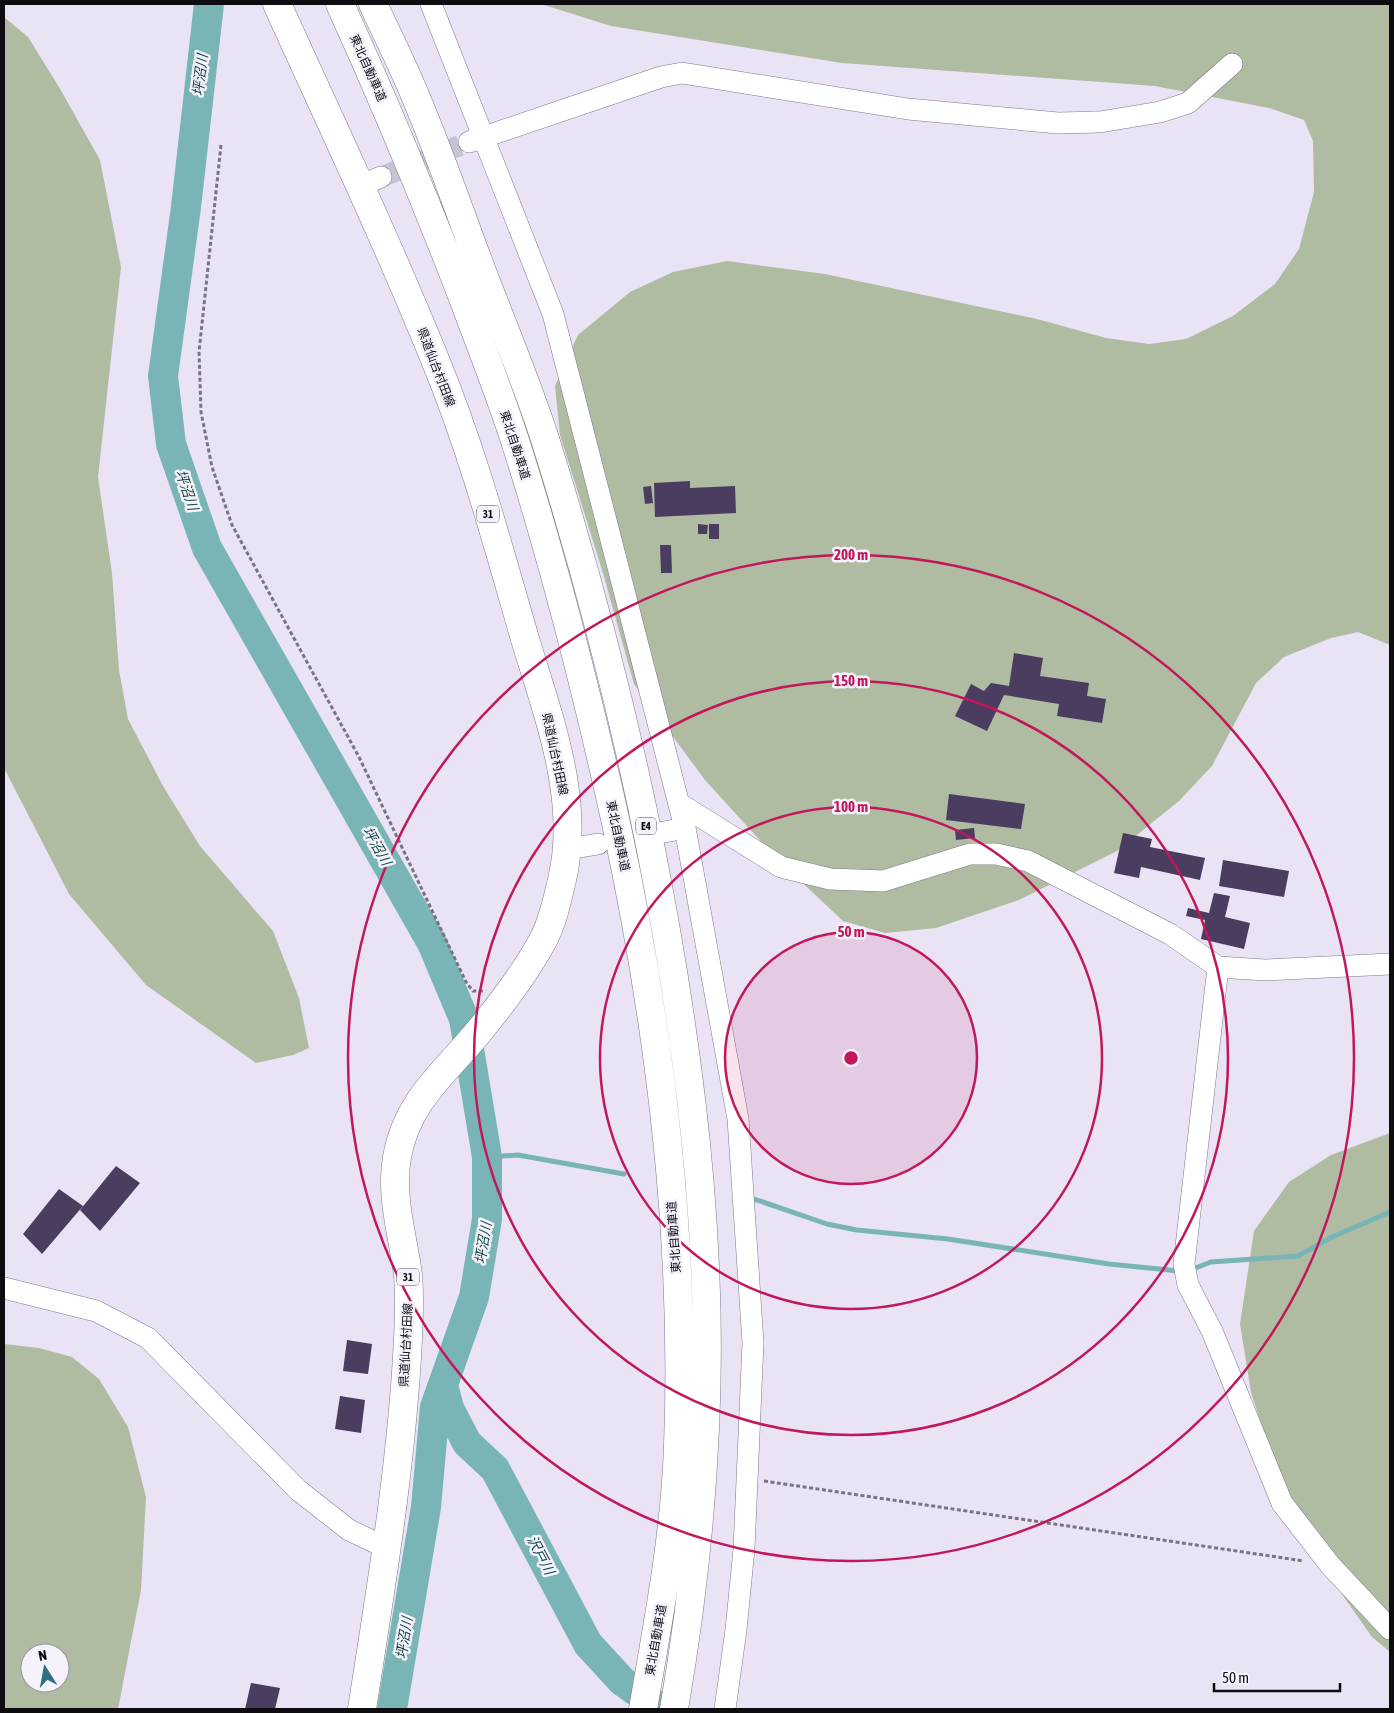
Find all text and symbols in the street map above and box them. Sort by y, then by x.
street label: 東北自動車道 [347,32,389,104]
water label: 坪沼川 [190,51,211,97]
street label: 県道仙台村田線 [414,325,458,409]
street label: 東北自動車道 [497,409,533,481]
water label: 坪沼川 [173,468,202,514]
road number: 31 [477,506,499,522]
text: 200 m [834,546,868,563]
text: 150 m [834,672,868,689]
street label: 県道仙台村田線 [539,711,571,797]
text: 100 m [834,798,868,815]
street label: 東北自動車道 [604,799,632,873]
road number: E4 [636,818,656,834]
water label: 坪沼川 [360,824,395,870]
text: 50 m [838,923,865,940]
centre of rings [842,1049,860,1067]
street label: 東北自動車道 [665,1201,683,1273]
water label: 坪沼川 [472,1219,494,1265]
road number: 31 [397,1268,419,1286]
street label: 県道仙台村田線 [397,1303,415,1387]
water label: 沢戸川 [524,1533,559,1579]
street label: 東北自動車道 [643,1603,669,1677]
water label: 坪沼川 [393,1614,415,1660]
north arrow [20,1643,70,1693]
text: N [37,1647,48,1664]
scale bar [1214,1660,1340,1692]
text: 50 m [1222,1669,1249,1686]

